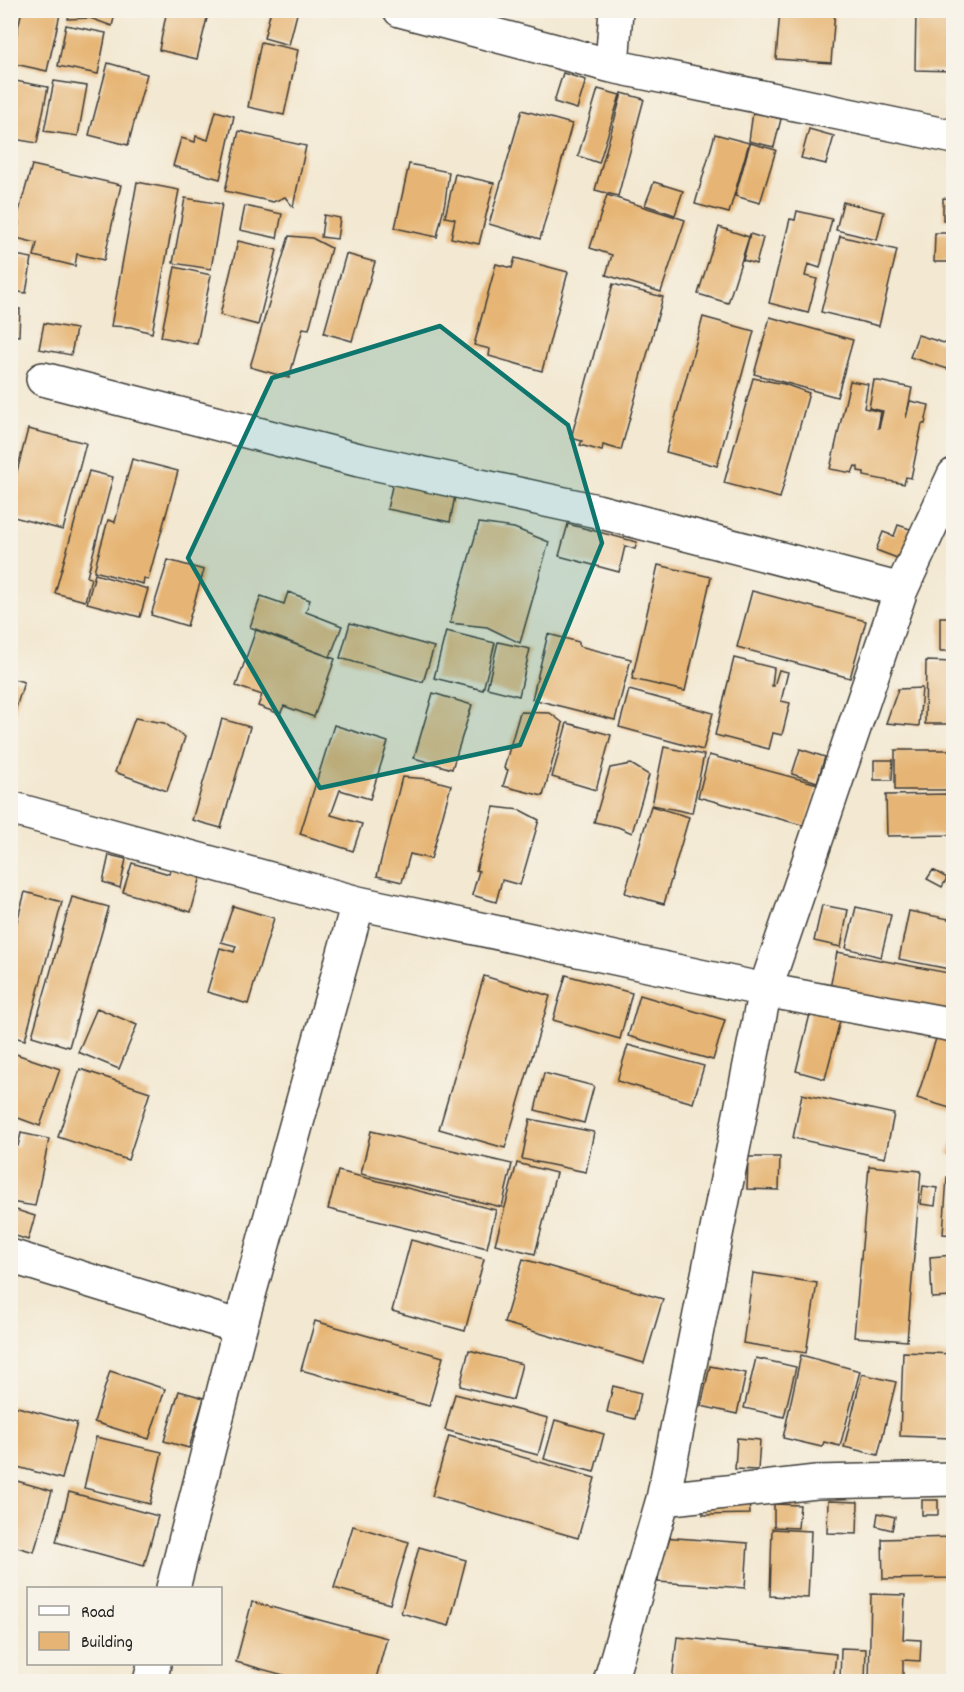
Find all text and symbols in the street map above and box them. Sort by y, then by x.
legend [27,1587,222,1665]
text: Road [81,1601,115,1626]
text: Building [81,1631,133,1656]

